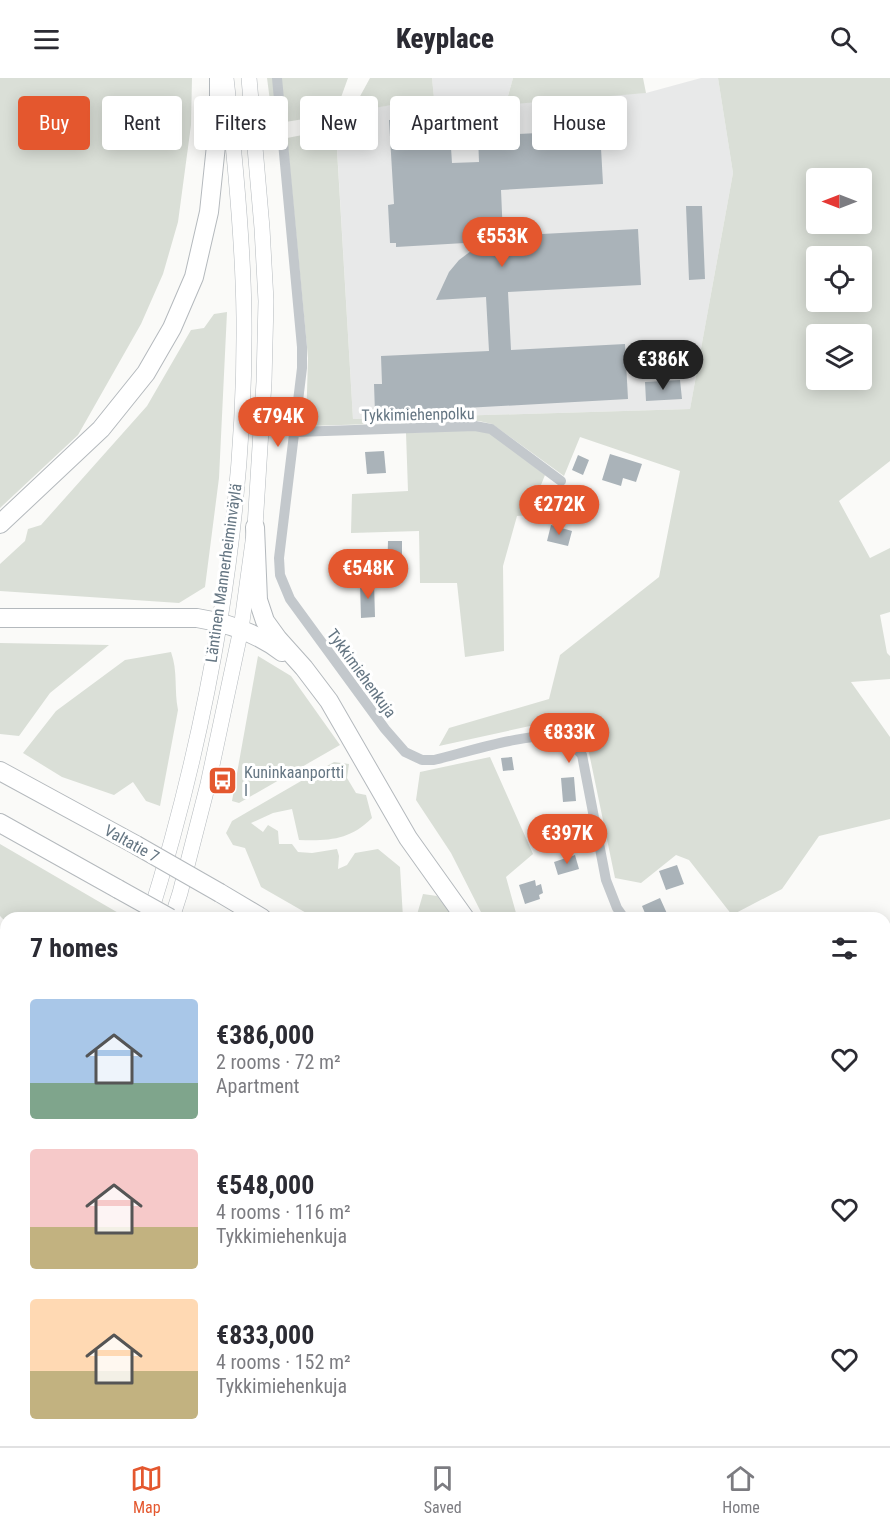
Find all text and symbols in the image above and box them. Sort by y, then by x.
icon: menu [30,23,63,56]
text: Keyplace [396,23,494,55]
icon: search [827,23,860,56]
chip: Buy [18,96,90,150]
chip: Rent [102,96,182,150]
chip: Filters [194,96,288,150]
chip: New [300,96,378,150]
chip: Apartment [390,96,520,150]
chip: House [532,96,627,150]
north arrow [806,168,872,234]
map controls [806,168,872,390]
pin: €553K [460,217,544,268]
text: €553K [476,224,528,248]
button: locate [806,246,872,312]
button: layers [806,324,872,390]
pin: €386K [621,340,705,391]
text: €386K [637,347,689,371]
pin: €794K [236,397,320,448]
text: €794K [252,404,304,428]
street label: Tykkimiehenpolku [361,404,475,425]
street label: Läntinen Mannerheiminväylä [202,482,245,664]
pin: €272K [517,485,601,536]
text: €272K [533,492,585,516]
pin: €548K [326,549,410,600]
text: €548K [342,556,394,580]
street label: Tykkimiehenkuja [323,625,400,721]
pin: €833K [527,713,611,764]
text: €833K [543,720,595,744]
place label: Kuninkaanportti I [244,763,344,800]
bus stop icon: Kuninkaanportti I [207,765,239,797]
pin: €397K [525,814,609,865]
street label: Valtatie 7 [101,821,163,866]
text: €397K [541,821,593,845]
icon: filters [828,932,861,965]
text: 7 homes [30,933,118,963]
text: €386,000 [216,1020,314,1050]
icon: home [78,1023,150,1095]
icon: heart [828,1043,861,1076]
text: 2 rooms · 72 m² [216,1050,341,1074]
text: Apartment [216,1074,300,1098]
text: €548,000 [216,1170,314,1200]
icon: home [78,1173,150,1245]
icon: heart [828,1193,861,1226]
text: 4 rooms · 116 m² [216,1200,351,1224]
text: Tykkimiehenkuja [216,1224,347,1248]
text: €833,000 [216,1320,314,1350]
icon: home [78,1323,150,1395]
icon: heart [828,1343,861,1376]
text: 4 rooms · 152 m² [216,1350,351,1374]
text: Tykkimiehenkuja [216,1374,347,1398]
tab: Map [130,1462,163,1517]
tab: Saved [424,1462,462,1517]
tab: Home [722,1462,760,1517]

